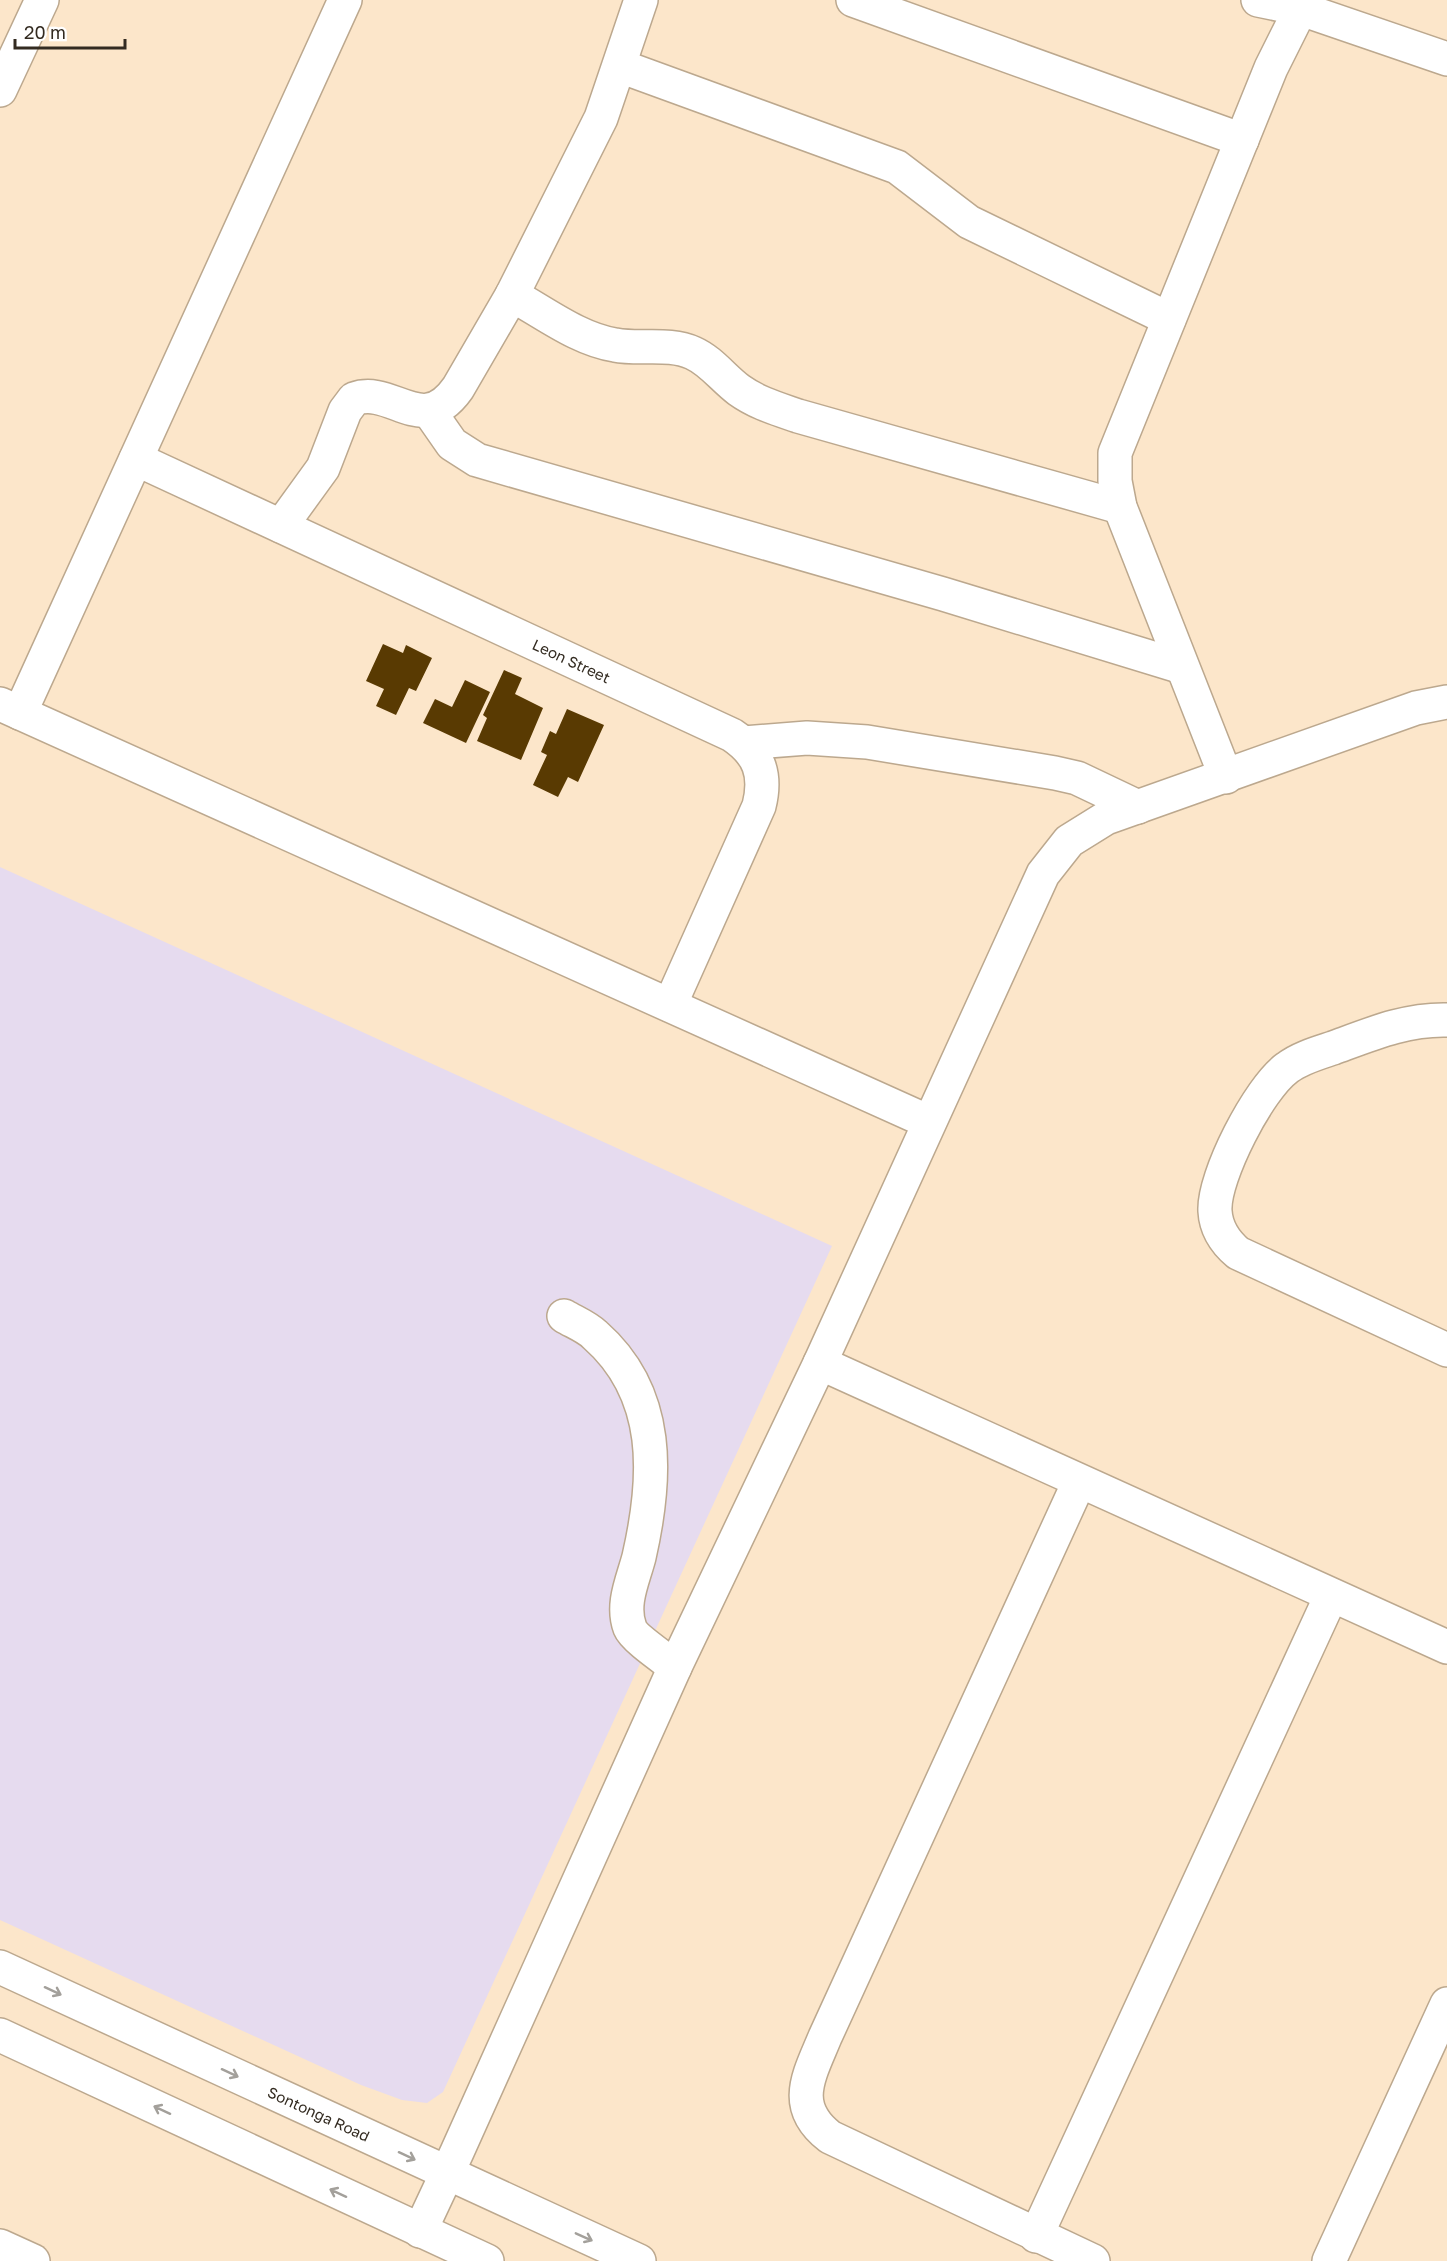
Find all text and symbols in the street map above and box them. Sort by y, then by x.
scale bar [15,12,124,50]
text: 20 m [24,21,66,43]
street label: Leon Street [530,635,613,686]
one-way arrow [44,1986,62,1998]
one-way arrow [221,2068,239,2080]
street label: Sontonga Road [265,2082,373,2145]
one-way arrow [153,2104,171,2115]
one-way arrow [397,2150,415,2162]
one-way arrow [330,2186,348,2198]
one-way arrow [575,2231,593,2243]

